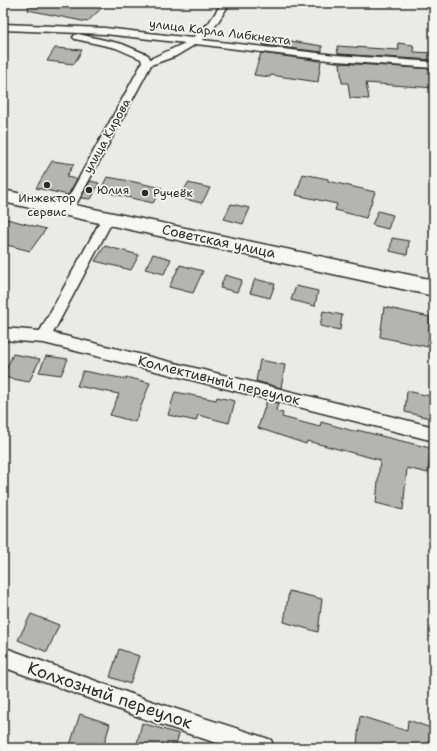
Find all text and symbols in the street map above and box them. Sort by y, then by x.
street label: улица Карла Либкнехта [148,15,292,49]
street label: улица Кирова [80,95,134,176]
marker: Инжектор сервис [42,180,52,190]
place label: Юлия [97,182,129,198]
marker: Юлия [84,185,94,195]
place label: Ручеёк [153,185,193,201]
marker: Ручеёк [140,188,150,198]
place label: Инжектор сервис [18,190,76,220]
street label: Советская улица [160,220,278,262]
street label: Коллективный переулок [136,351,303,409]
street label: Колхозный переулок [25,656,195,734]

